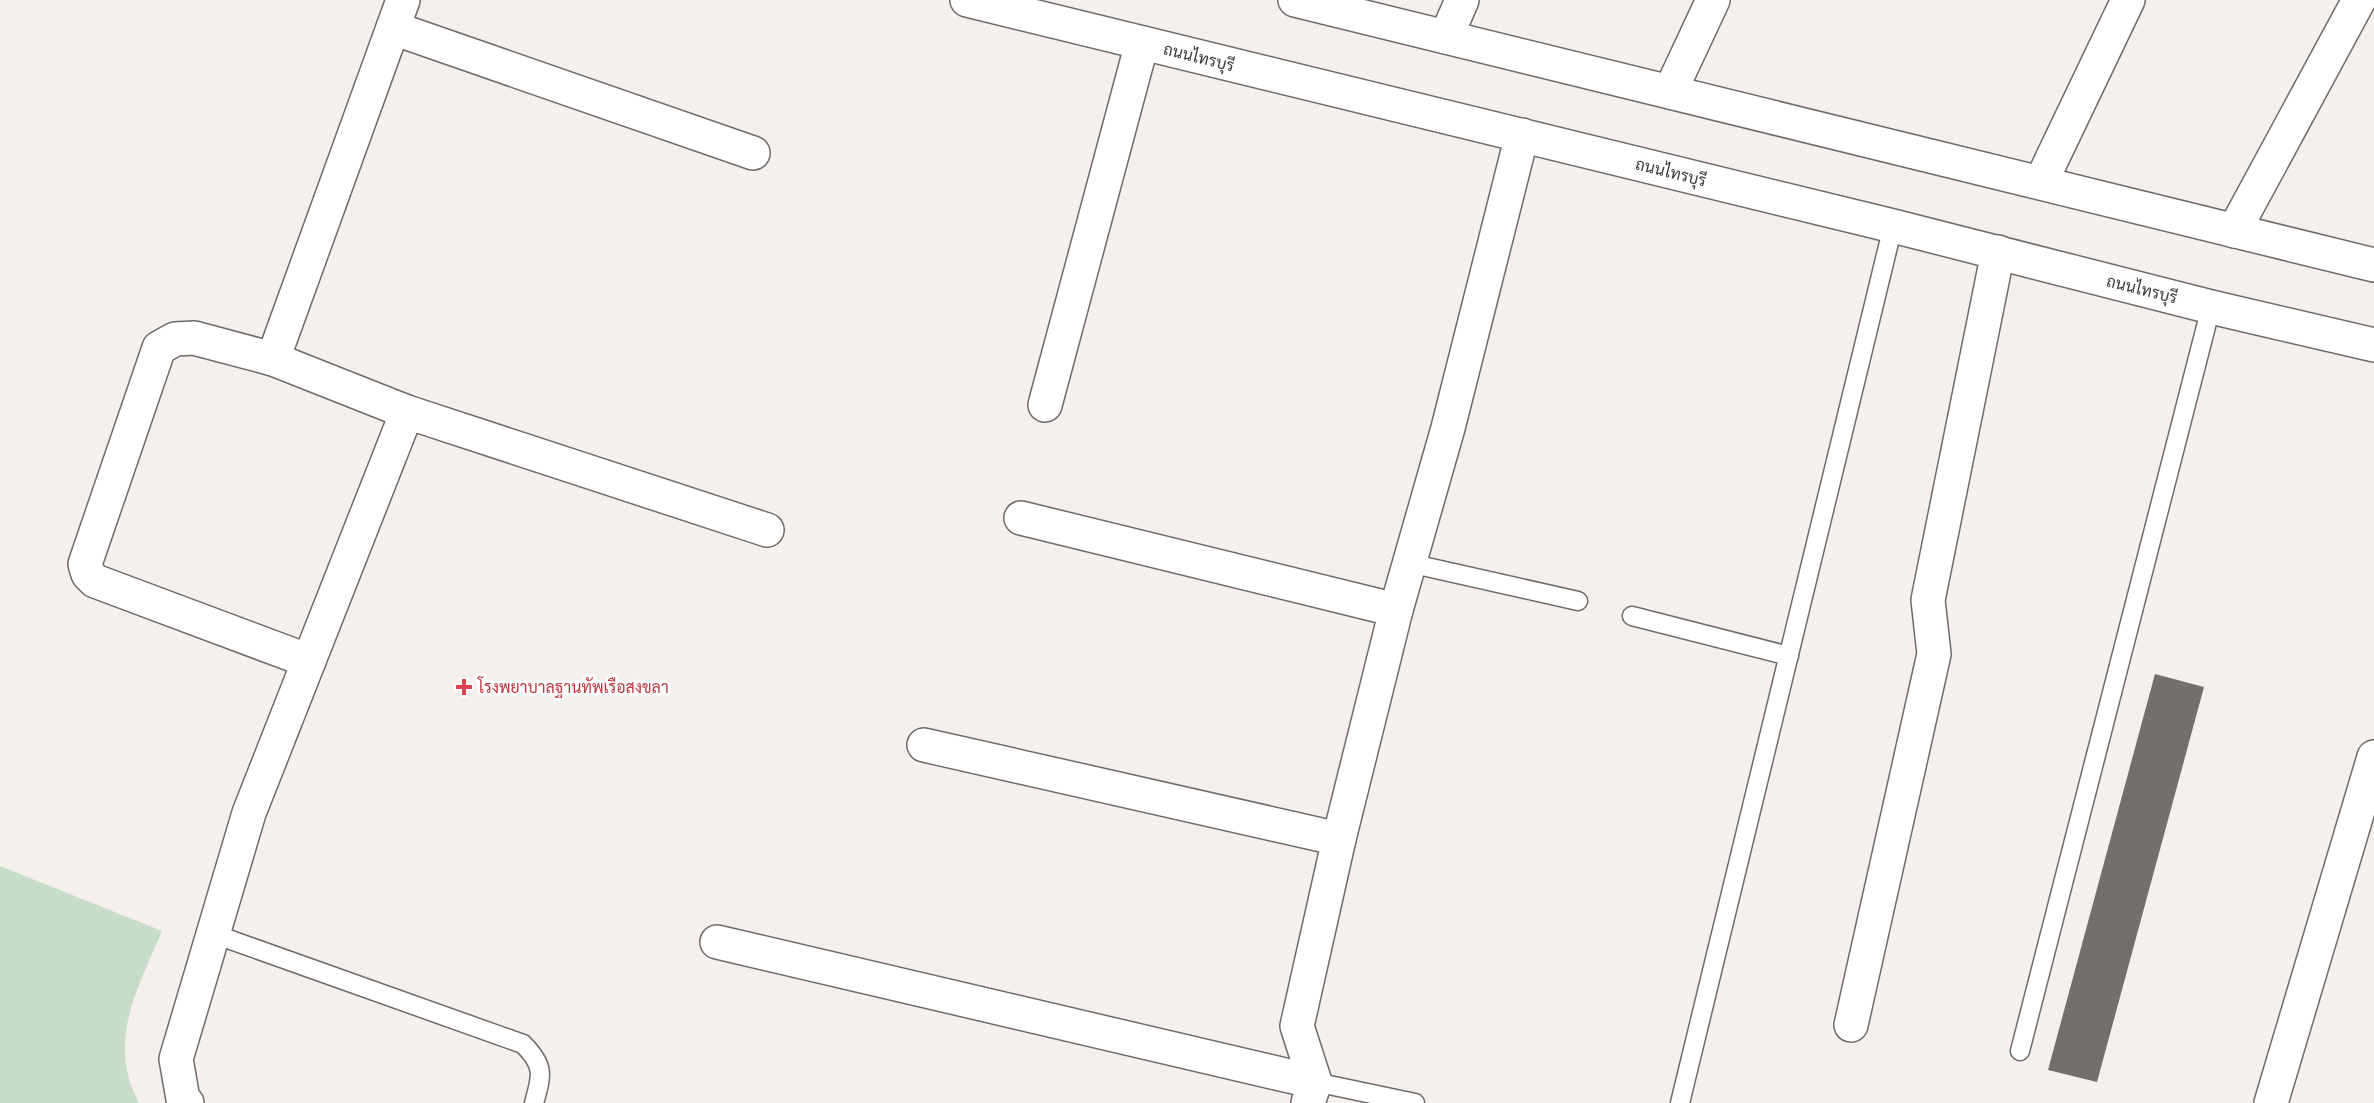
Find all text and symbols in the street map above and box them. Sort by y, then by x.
street label: ถนนไทรบุรี [1161,38,1237,77]
street label: ถนนไทรบุรี [1633,153,1709,192]
street label: ถนนไทรบุรี [2104,270,2180,309]
place label: โรงพยาบาลฐานทัพเรือสงขลา [477,676,669,698]
marker: โรงพยาบาลฐานทัพเรือสงขลา [455,678,473,696]

